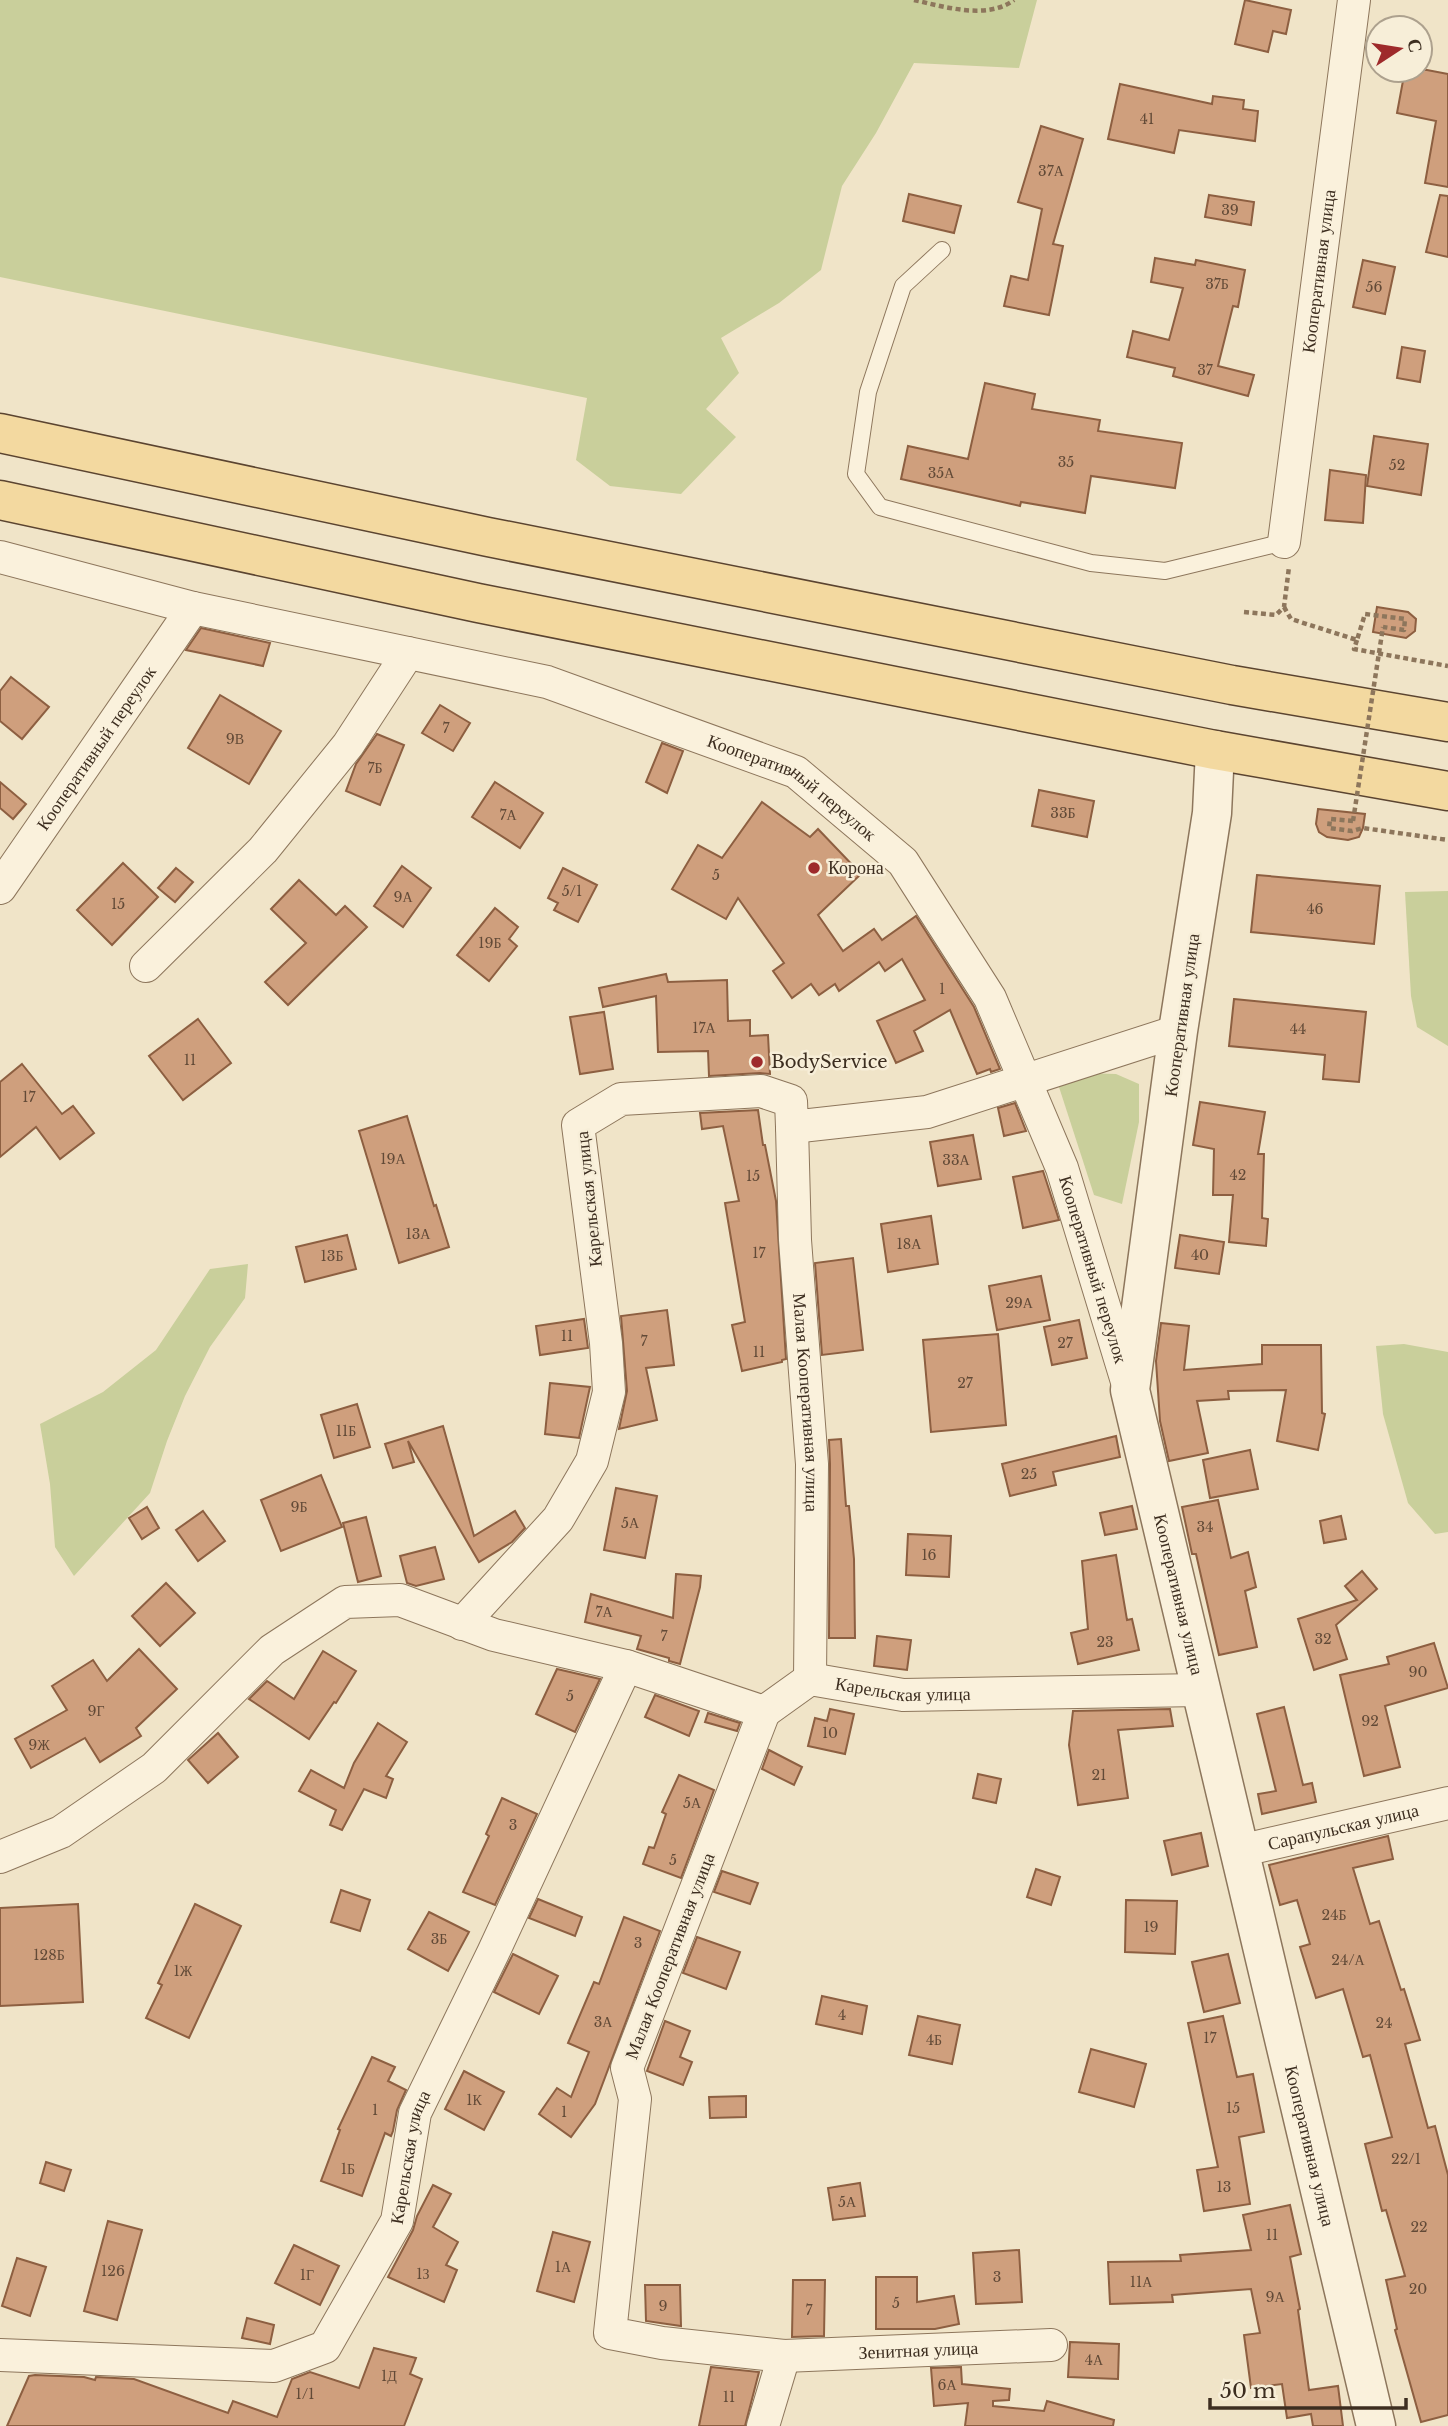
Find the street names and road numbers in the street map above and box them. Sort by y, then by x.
street label: Кооперативная улица [1297,188,1340,354]
street label: Кооперативный переулок [32,661,161,835]
street label: Кооперативный переулок [704,730,881,846]
street label: Кооперативная улица [1160,932,1204,1098]
street label: Карельская улица [571,1130,607,1268]
street label: Кооперативный переулок [1054,1173,1132,1366]
street label: Малая Кооперативная улица [788,1292,823,1512]
street label: Кооперативная улица [1149,1512,1208,1677]
street label: Карельская улица [833,1673,971,1706]
street label: Сарапульская улица [1266,1799,1421,1855]
street label: Малая Кооперативная улица [620,1850,720,2062]
street label: Кооперативная улица [1280,2063,1339,2229]
street label: Карельская улица [386,2087,435,2226]
street label: Зенитная улица [858,2337,979,2364]

